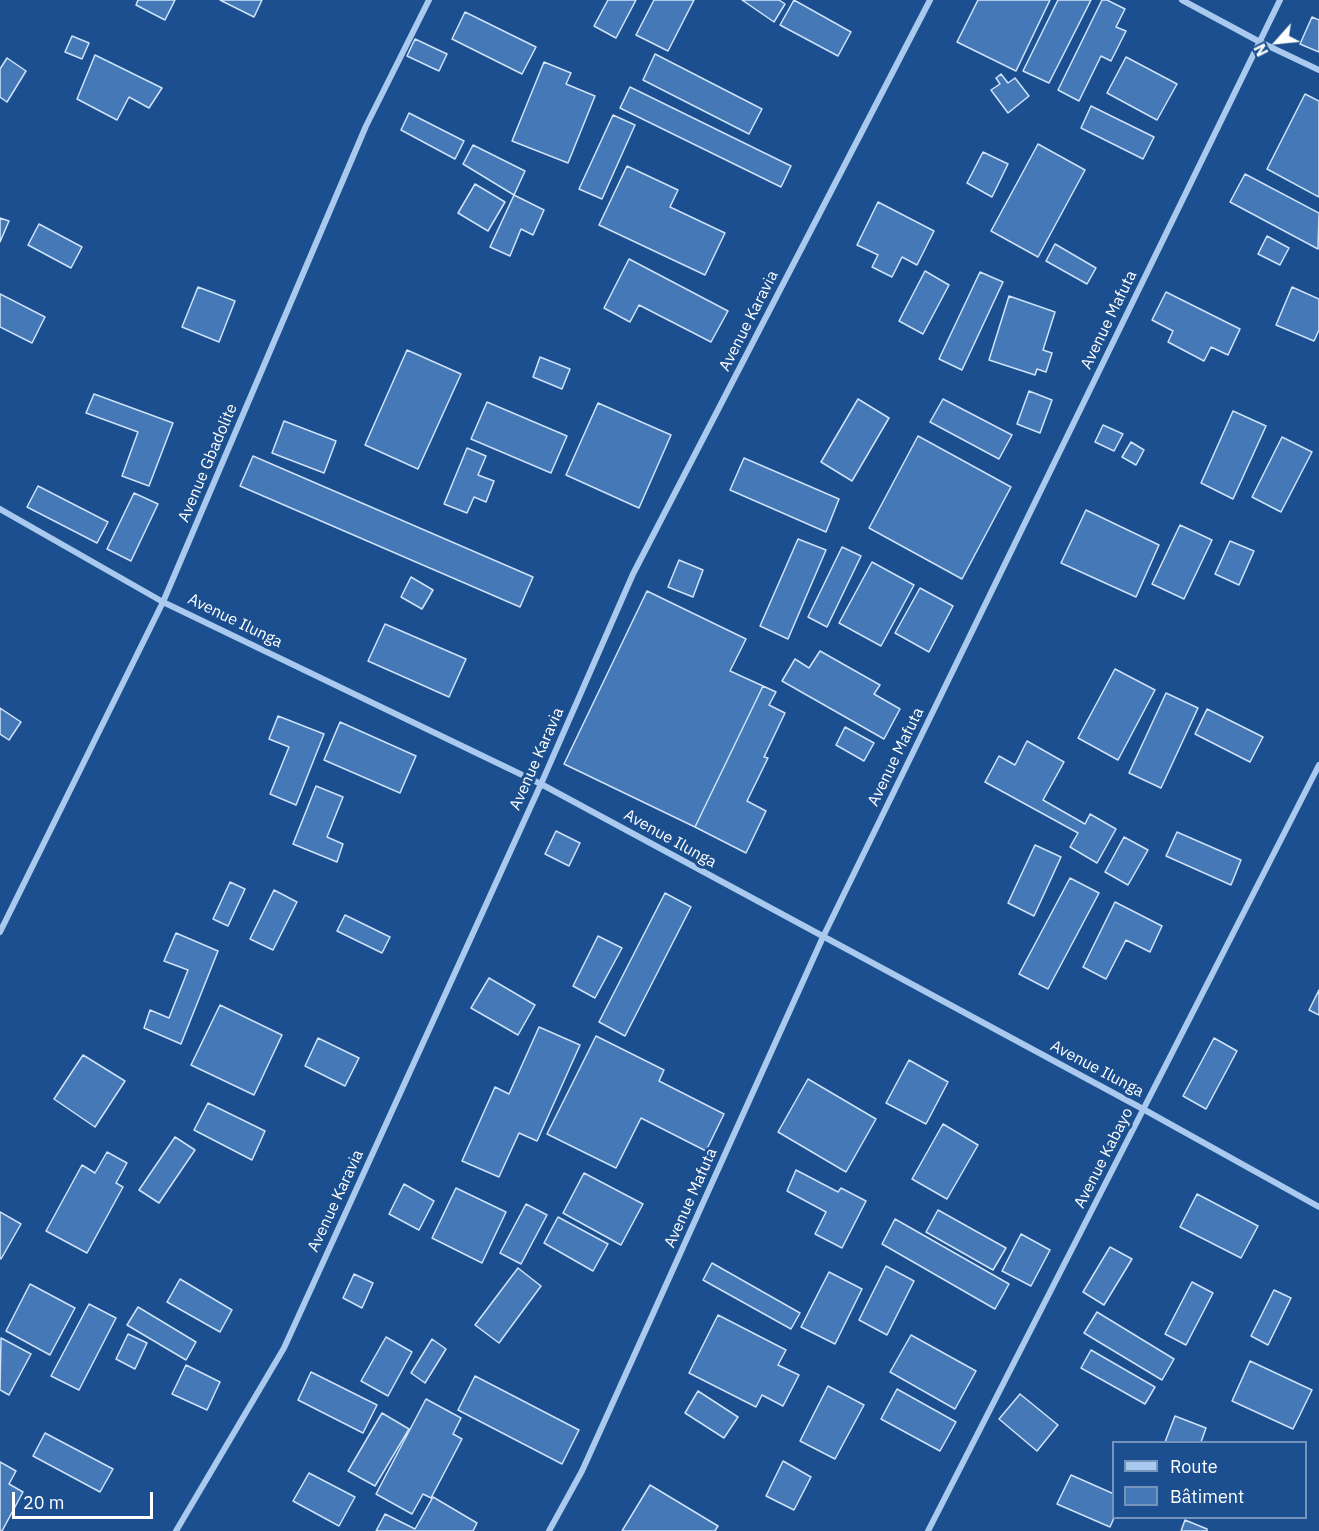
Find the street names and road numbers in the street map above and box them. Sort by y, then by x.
street label: Avenue Karavia [715,268,783,374]
street label: Avenue Mafuta [1077,268,1141,372]
street label: Avenue Gbadolite [174,401,242,525]
street label: Avenue Ilunga [184,590,286,652]
street label: Avenue Karavia [506,705,568,813]
street label: Avenue Mafuta [864,705,928,809]
street label: Avenue Ilunga [620,806,720,872]
street label: Avenue Ilunga [1047,1036,1147,1102]
street label: Avenue Kabayo [1070,1105,1138,1211]
street label: Avenue Mafuta [660,1145,722,1251]
street label: Avenue Karavia [304,1147,368,1255]

